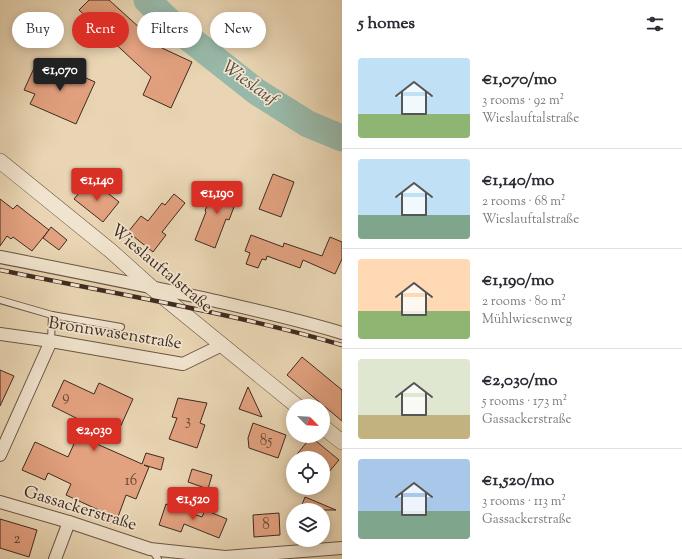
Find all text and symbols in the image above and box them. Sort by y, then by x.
chip: Buy [12,12,64,48]
chip: Rent [72,12,129,48]
chip: Filters [137,12,202,48]
chip: New [210,12,266,48]
text: 5 homes [358,12,415,36]
icon: filters [644,13,666,35]
water label: Wieslauf [216,55,283,114]
pin: €1,070 [27,58,93,92]
text: €1,070 [42,62,78,80]
text: €1,070/mo [482,68,557,92]
icon: home [390,74,438,122]
text: 3 rooms · 92 m² [482,92,564,110]
text: Wieslauftalstraße [482,110,579,128]
pin: €1,140 [64,168,130,202]
text: €1,140/mo [482,169,554,193]
text: €1,140 [80,172,114,190]
icon: home [390,175,438,223]
pin: €1,190 [184,181,250,215]
text: €1,190 [200,185,234,203]
text: 2 rooms · 68 m² [482,193,566,211]
text: Wieslauftalstraße [482,211,579,229]
street label: Wieslauftalstraße [105,219,217,319]
text: €1,190/mo [482,269,554,293]
icon: home [390,275,438,323]
text: 2 rooms · 80 m² [482,293,566,311]
text: Mühlwiesenweg [482,311,572,329]
street label: Bronnwasenstraße [47,312,184,356]
text: €2,030/mo [482,369,557,393]
icon: home [390,375,438,423]
house number: 9 [62,387,70,408]
text: 5 rooms · 173 m² [482,393,567,411]
north arrow [286,399,330,443]
map controls [286,399,330,547]
house number: 3 [185,411,191,432]
text: Gassackerstraße [482,411,572,429]
pin: €2,030 [61,418,127,452]
text: €2,030 [76,422,112,440]
house number: 85 [260,431,272,452]
button: locate [286,451,330,495]
text: €1,520/mo [482,469,554,493]
house number: 16 [125,471,137,492]
icon: home [390,475,438,523]
street label: Gassackerstraße [20,480,140,538]
pin: €1,520 [160,487,226,521]
text: €1,520 [176,491,210,509]
text: 3 rooms · 113 m² [482,493,566,511]
button: layers [286,503,330,547]
text: Gassackerstraße [482,511,572,529]
house number: 8 [262,515,270,536]
house number: 2 [13,529,21,550]

